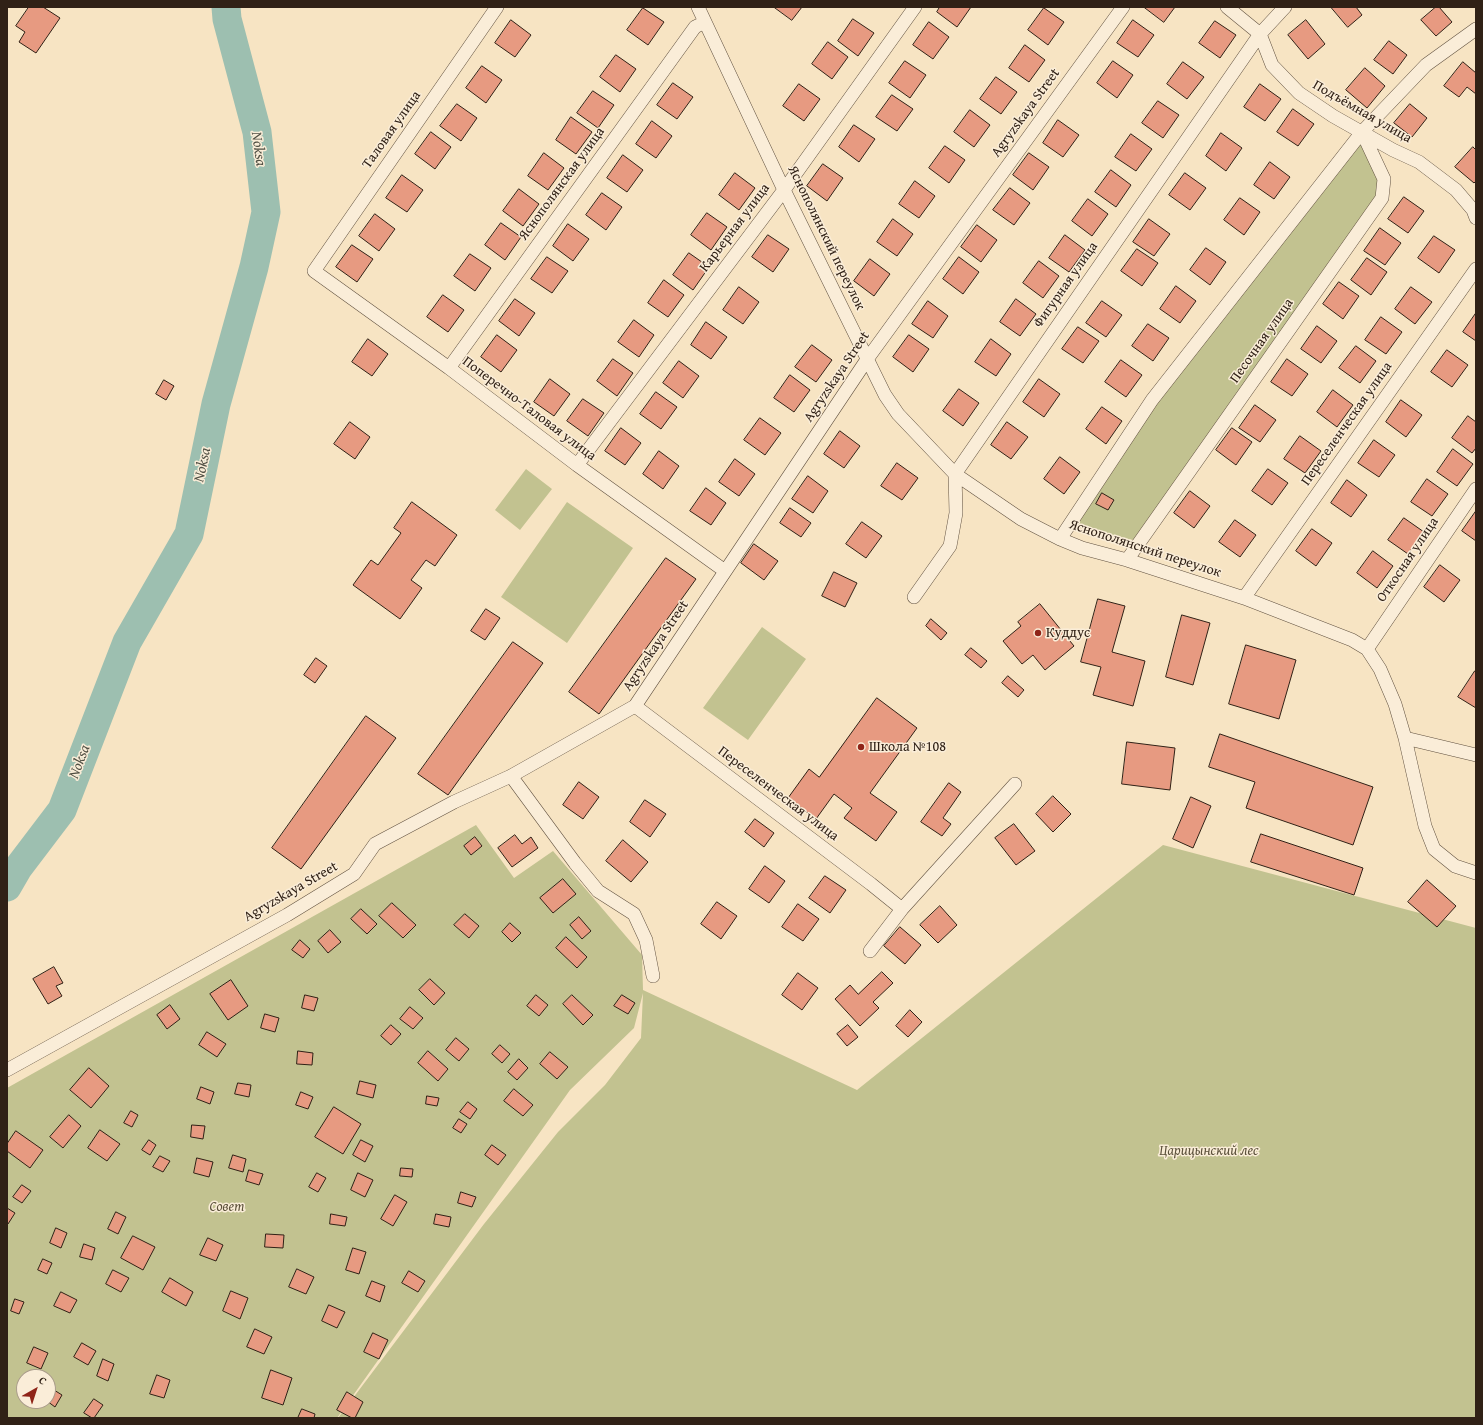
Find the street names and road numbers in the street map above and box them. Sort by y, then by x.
street label: Agryzskaya Street [988,65,1064,161]
street label: Подъёмная улица [1310,77,1414,147]
street label: Таловая улица [359,88,425,172]
street label: Яснополянская улица [515,124,609,244]
street label: Яснополянский переулок [784,163,868,313]
street label: Карьерная улица [696,180,774,276]
street label: Фигурная улица [1030,239,1102,331]
street label: Песочная улица [1227,296,1297,386]
street label: Agryzskaya Street [801,329,873,425]
street label: Поперечно-Таловая улица [459,353,599,465]
street label: Переселенческая улица [1298,359,1396,489]
street label: Откосная улица [1373,514,1443,606]
street label: Яснополянский переулок [1067,516,1223,582]
street label: Agryzskaya Street [620,598,692,694]
street label: Переселенческая улица [714,743,842,845]
street label: Agryzskaya Street [241,858,341,926]

